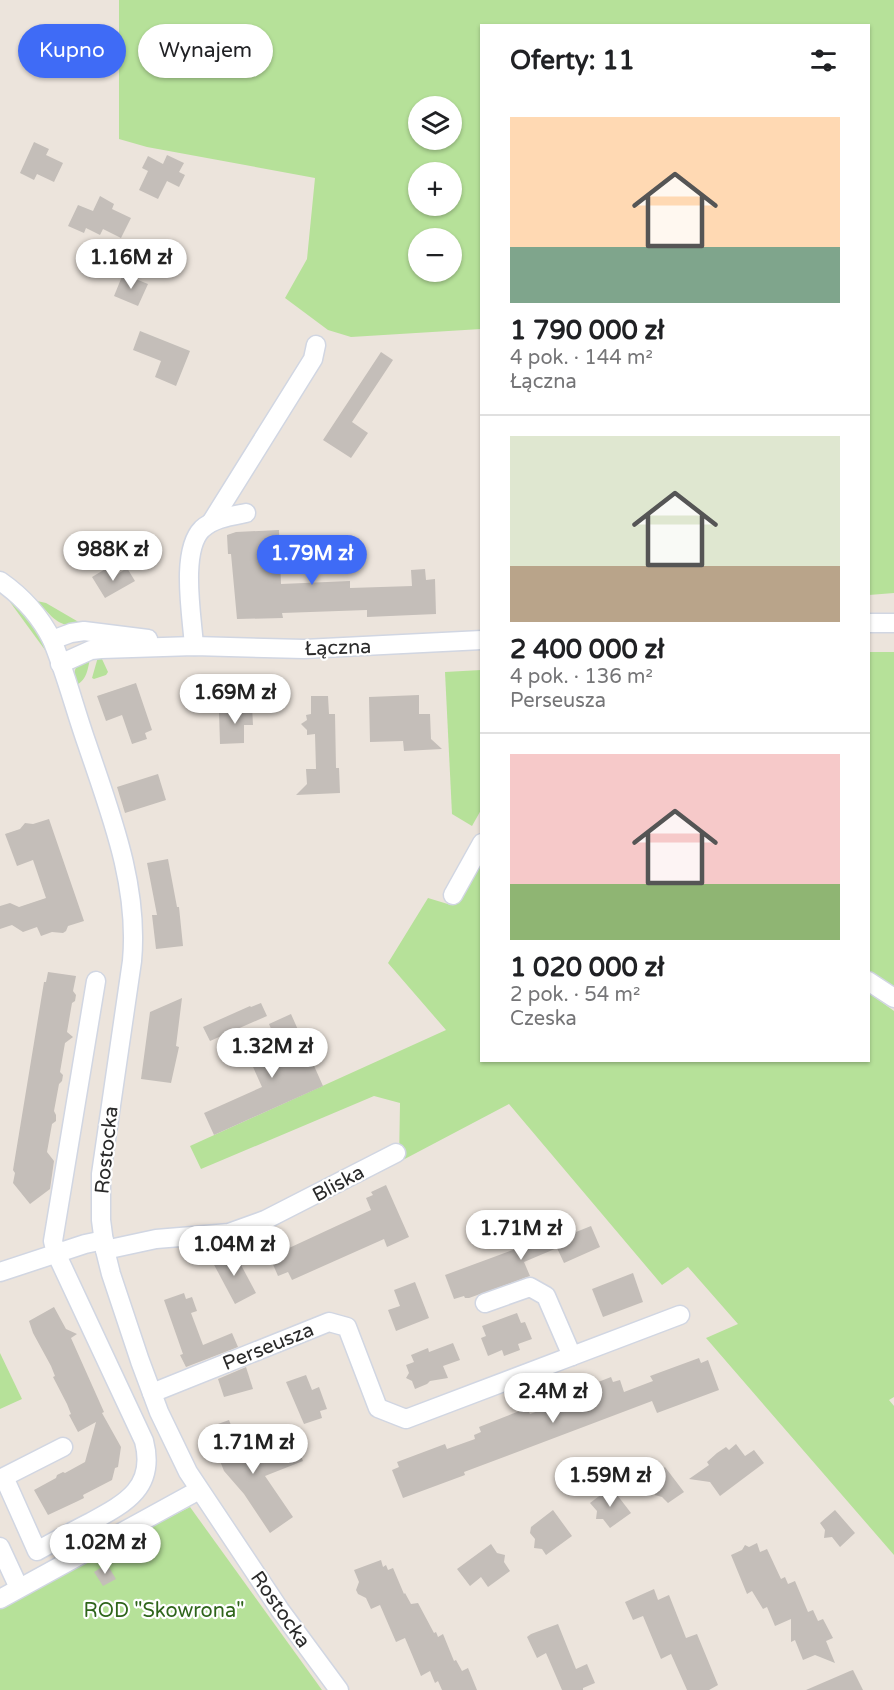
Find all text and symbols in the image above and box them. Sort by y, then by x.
chip: Kupno [18,24,126,78]
chip: Wynajem [138,24,273,78]
icon: filters [807,44,840,77]
text: Oferty: 11 [510,45,635,76]
map controls [408,96,462,282]
button: layers [408,96,462,150]
icon: home [621,156,729,264]
button: + [408,162,462,216]
button: − [408,228,462,282]
pin: 1.16M zł [69,239,193,290]
text: 1.16M zł [90,246,172,270]
text: 1 790 000 zł [510,315,664,346]
text: 4 pok. · 144 m² [510,346,653,370]
text: Łączna [510,370,577,394]
icon: home [621,475,729,583]
pin: 988K zł [58,531,168,582]
pin: 1.79M zł [250,535,374,586]
text: 988K zł [77,538,149,562]
text: 1.79M zł [271,542,353,566]
text: 2 400 000 zł [510,634,664,665]
street label: Łączna [304,635,372,661]
text: 4 pok. · 136 m² [510,665,653,689]
pin: 1.69M zł [173,674,297,725]
text: 1.69M zł [194,681,276,705]
text: Perseusza [510,689,606,713]
icon: home [621,793,729,901]
text: 1 020 000 zł [510,952,664,983]
text: 2 pok. · 54 m² [510,983,640,1007]
text: Czeska [510,1007,577,1031]
pin: 1.32M zł [210,1028,334,1079]
text: 1.32M zł [231,1035,313,1059]
street label: Rostocka [90,1105,124,1195]
street label: Bliska [308,1160,368,1207]
pin: 1.71M zł [459,1210,583,1261]
text: 1.71M zł [480,1217,562,1241]
pin: 1.04M zł [172,1226,296,1277]
text: 1.04M zł [193,1233,275,1257]
street label: Perseusza [219,1318,317,1376]
pin: 2.4M zł [498,1373,608,1424]
text: 2.4M zł [518,1380,588,1404]
pin: 1.71M zł [191,1424,315,1475]
text: 1.71M zł [212,1431,294,1455]
pin: 1.59M zł [548,1457,672,1508]
text: 1.59M zł [569,1464,651,1488]
pin: 1.02M zł [43,1524,167,1575]
text: 1.02M zł [64,1531,146,1555]
street label: Rostocka [245,1567,315,1653]
park label: ROD "Skowrona" [84,1599,244,1623]

